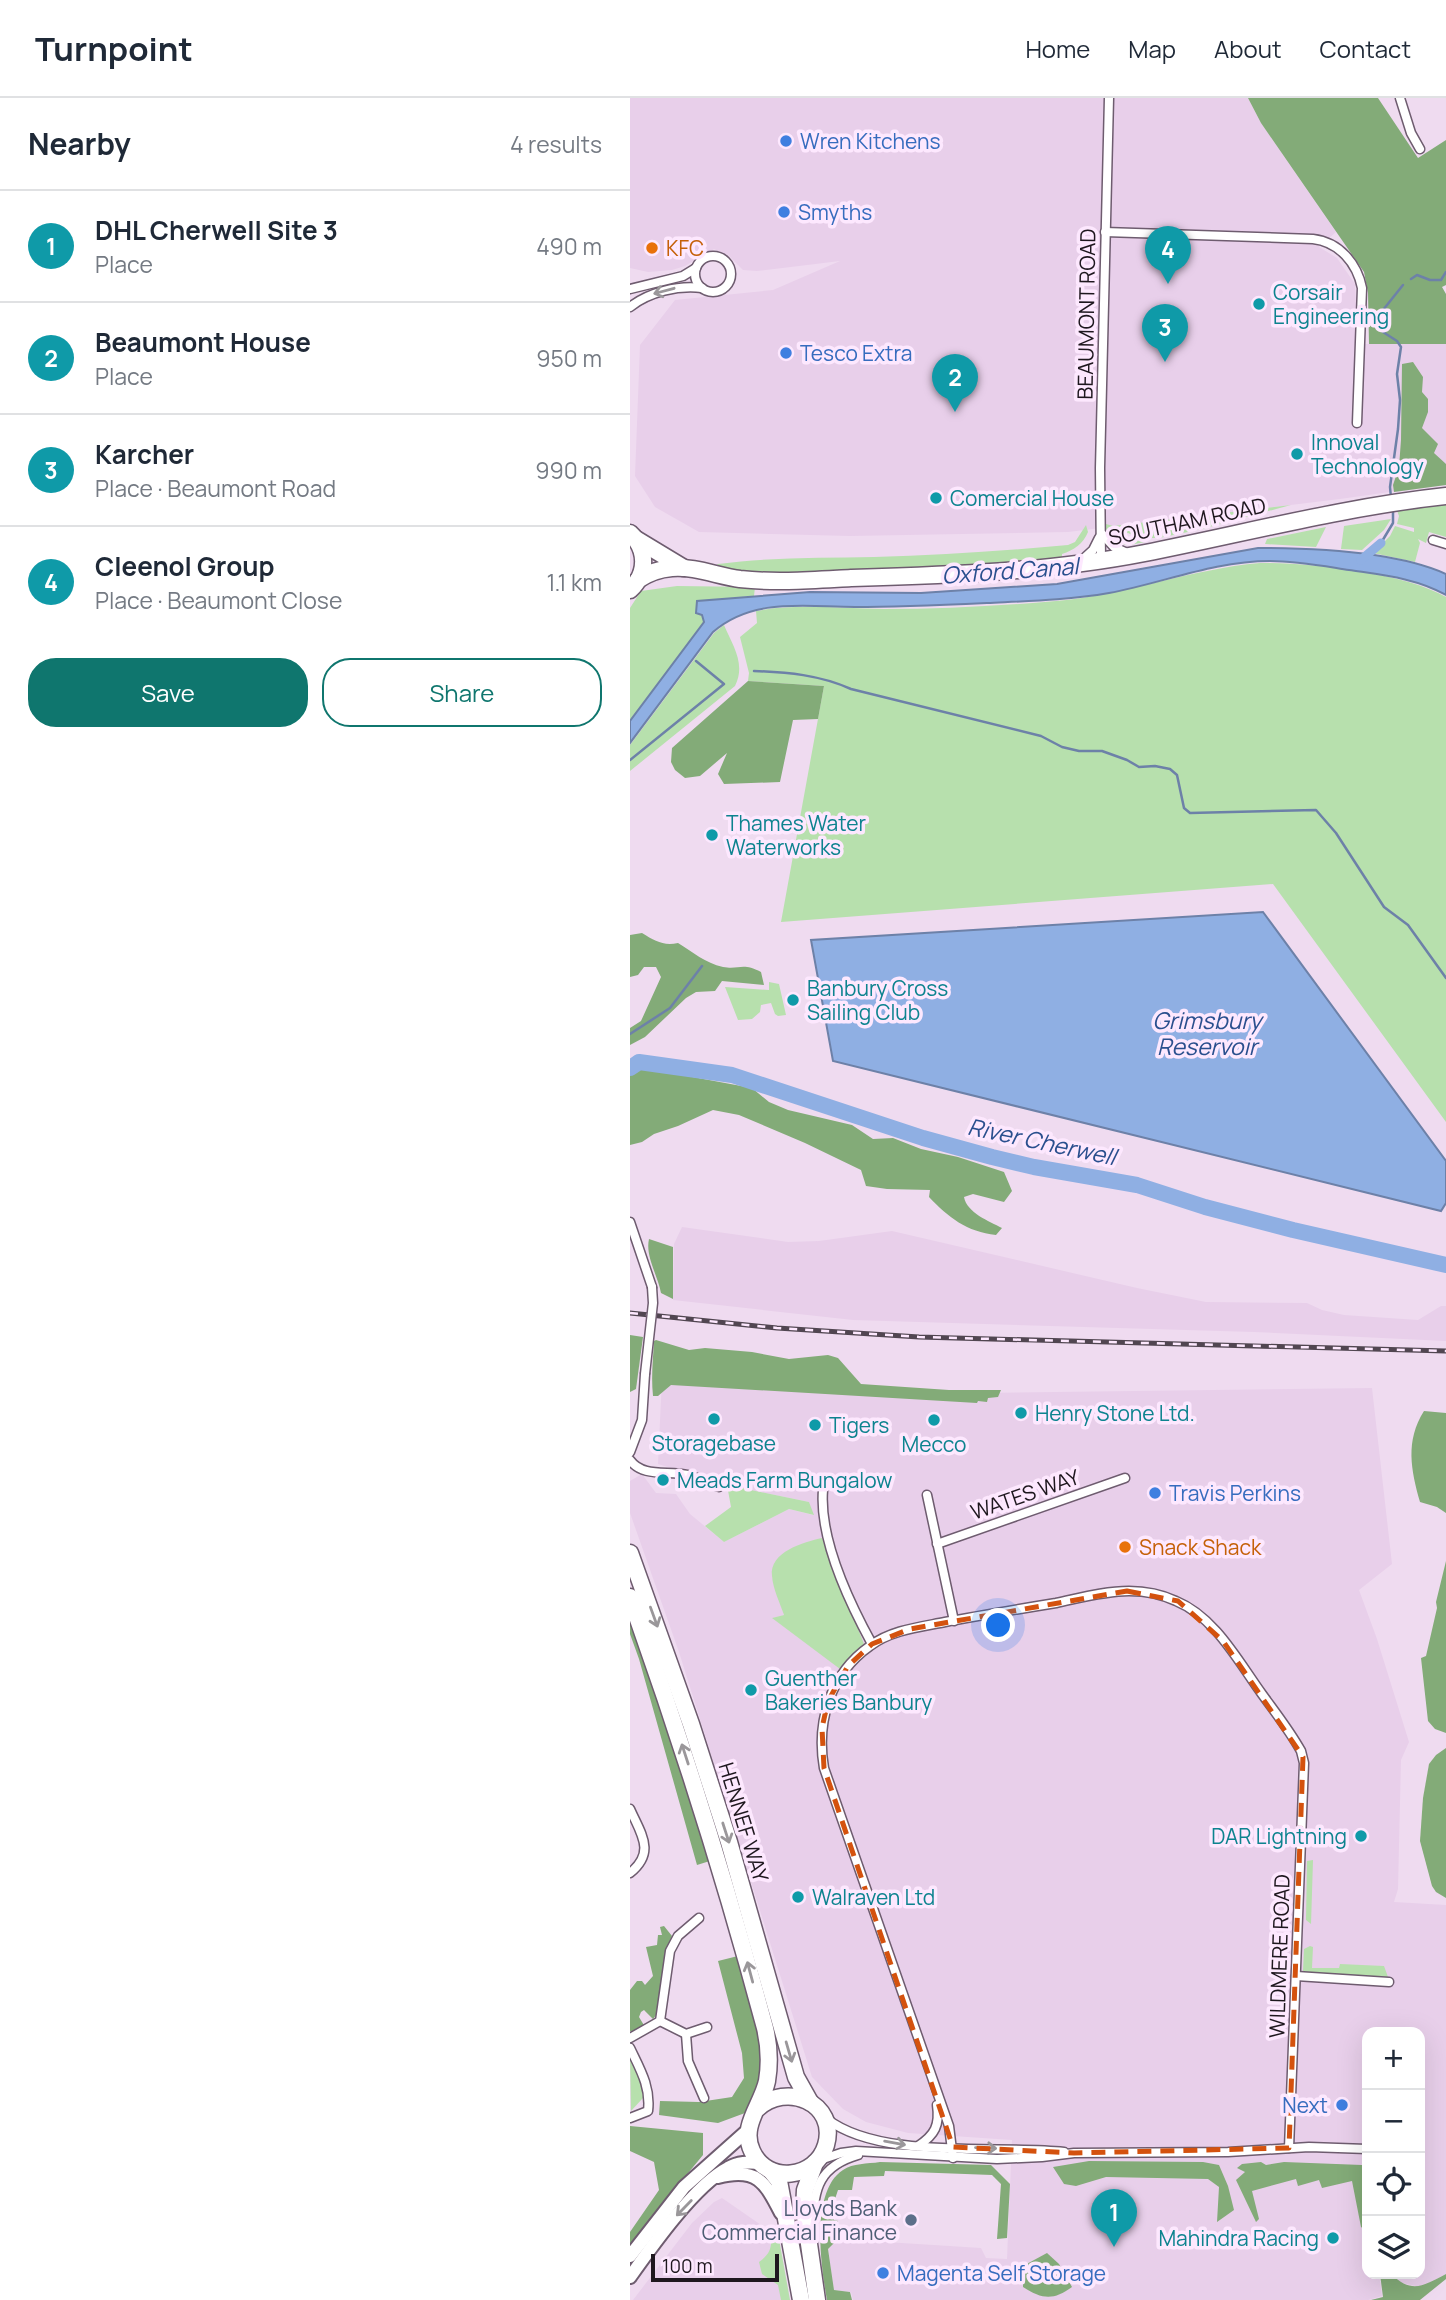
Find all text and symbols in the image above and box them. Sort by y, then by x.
text: Turnpoint [35,26,193,71]
text: Home [1025,32,1090,65]
text: Map [1128,32,1176,65]
text: About [1214,32,1282,65]
text: Contact [1320,32,1411,65]
text: Nearby [28,123,131,164]
place label: Wren Kitchens [800,127,941,155]
text: 4 results [510,128,602,160]
marker: Wren Kitchens [778,133,794,149]
place label: Smyths [798,198,872,226]
marker: Smyths [776,204,792,220]
text: DHL Cherwell Site 3 [95,212,338,248]
pin: 4 [1145,226,1191,284]
street label: BEAUMONT ROAD [1071,228,1101,400]
text: 1 [46,230,56,262]
text: 490 m [536,230,602,262]
place label: KFC [666,234,704,262]
marker: KFC [644,240,660,256]
text: Place [95,248,153,280]
place label: Corsair Engineering [1273,278,1389,330]
one-way arrow [654,286,676,299]
marker: Corsair Engineering [1251,296,1267,312]
pin: 3 [1142,304,1188,362]
text: Beaumont House [95,324,311,360]
place label: Tesco Extra [800,339,912,367]
text: 2 [44,342,58,374]
text: 950 m [536,342,602,374]
marker: Tesco Extra [778,345,794,361]
pin: 2 [932,354,978,412]
text: Place [95,360,153,392]
place label: Innoval Technology [1311,428,1424,480]
text: Karcher [95,436,194,472]
marker: Innoval Technology [1289,446,1305,462]
text: 3 [44,454,58,486]
text: 990 m [535,454,602,486]
text: Place · Beaumont Road [95,472,336,504]
place label: Comercial House [950,484,1114,512]
marker: Comercial House [928,490,944,506]
street label: SOUTHAM ROAD [1106,491,1268,551]
text: Cleenol Group [95,548,275,584]
water label: Oxford Canal [941,549,1082,591]
text: 4 [44,566,58,598]
text: 1.1 km [546,566,602,598]
text: Place · Beaumont Close [95,584,342,616]
button: Save [28,658,308,727]
button: Share [322,658,602,727]
place label: Thames Water Waterworks [726,809,867,861]
marker: Thames Water Waterworks [704,827,720,843]
place label: Banbury Cross Sailing Club [807,974,948,1026]
marker: Banbury Cross Sailing Club [785,992,801,1008]
water label: Grimsbury Reservoir [1152,1004,1264,1062]
water label: River Cherwell [965,1110,1122,1173]
place label: Henry Stone Ltd. [1035,1399,1195,1427]
marker: Henry Stone Ltd. [1013,1405,1029,1421]
marker: Storagebase [706,1411,722,1427]
place label: Tigers [829,1411,889,1439]
marker: Mecco [926,1412,942,1428]
marker: Tigers [807,1417,823,1433]
place label: Storagebase [652,1429,776,1457]
place label: Mecco [902,1430,966,1458]
street label: WATES WAY [967,1462,1083,1526]
place label: Meads Farm Bungalow [677,1466,892,1494]
marker: Meads Farm Bungalow [655,1472,671,1488]
place label: Travis Perkins [1169,1479,1301,1507]
marker: Travis Perkins [1147,1485,1163,1501]
place label: Snack Shack [1139,1533,1262,1561]
marker: Snack Shack [1117,1539,1133,1555]
one-way arrow [648,1606,661,1628]
your location [981,1608,1015,1642]
place label: Guenther Bakeries Banbury [765,1664,932,1716]
marker: Guenther Bakeries Banbury [743,1682,759,1698]
one-way arrow [678,1743,691,1765]
street label: HENNEF WAY [713,1759,776,1886]
one-way arrow [721,1821,733,1843]
place label: DAR Lightning [1211,1822,1347,1850]
marker: DAR Lightning [1353,1828,1369,1844]
street label: WILDMERE ROAD [1262,1874,1296,2038]
place label: Walraven Ltd [812,1883,935,1911]
marker: Walraven Ltd [790,1889,806,1905]
one-way arrow [743,1961,756,1984]
map controls [1362,2027,1425,2279]
button: + [1362,2027,1425,2090]
one-way arrow [783,2040,796,2062]
button: − [1362,2090,1425,2153]
place label: Next [1282,2091,1328,2119]
marker: Next [1334,2097,1350,2113]
one-way arrow [883,2137,906,2150]
one-way arrow [974,2142,997,2155]
button: locate [1362,2153,1425,2216]
pin: 1 [1091,2189,1137,2247]
place label: Lloyds Bank Commercial Finance [702,2194,898,2246]
one-way arrow [675,2199,692,2216]
marker: Lloyds Bank Commercial Finance [903,2212,919,2228]
button: layers [1362,2216,1425,2279]
place label: Mahindra Racing [1158,2224,1319,2252]
marker: Mahindra Racing [1325,2230,1341,2246]
scale bar [651,2251,779,2283]
text: 100 m [662,2253,713,2279]
place label: Magenta Self Storage [897,2259,1106,2287]
marker: Magenta Self Storage [875,2265,891,2281]

